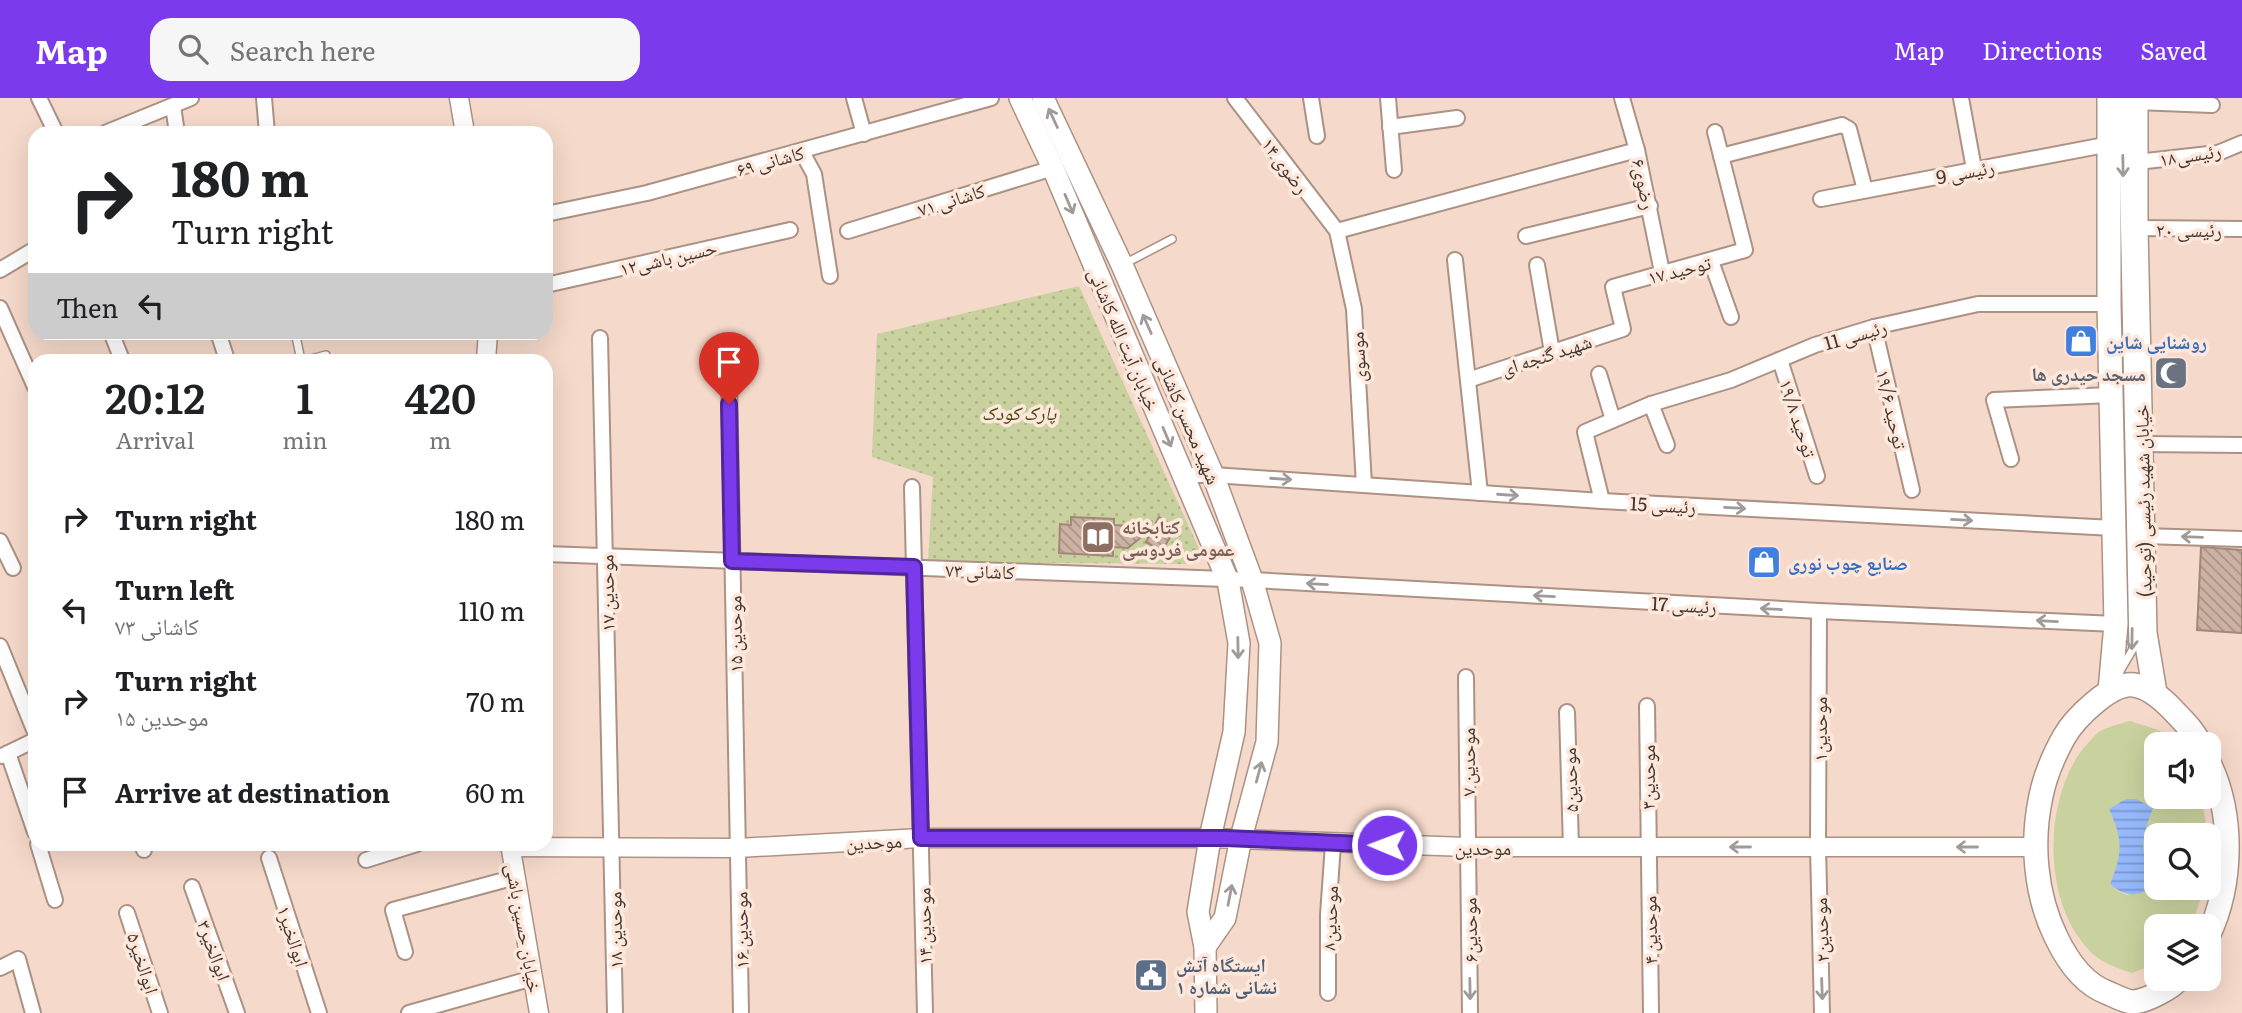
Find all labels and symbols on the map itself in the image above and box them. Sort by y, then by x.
one-way arrow [1045,107,1058,128]
street label: رضوی ۱۴ [1256,131,1316,199]
street label: رئیسی۱۸ [2157,135,2223,173]
street label: کاشانی ۶۹ [733,138,807,182]
street label: رئیسی 9 [1933,152,1997,190]
one-way arrow [2116,154,2130,177]
street label: رضوی۶ [1626,156,1664,212]
street label: کاشانی ۷۱ [914,175,988,222]
one-way arrow [1063,193,1076,215]
street label: رئیسی ۲۰ [2156,215,2222,243]
street label: حسین باشی۱۲ [617,232,719,282]
street label: توحید ۱۷ [1644,248,1714,290]
street label: خیابان آیت الله کاشانی [1082,263,1168,415]
street label: رئیسی 11 [1820,312,1890,356]
one-way arrow [1140,314,1153,335]
shop icon: روشنایی شاین [2062,322,2100,360]
street label: شهید گنجه ای [1497,326,1595,382]
place label: روشنایی شاین [2106,327,2207,355]
street label: موسوی [1342,331,1372,383]
pin [699,332,759,404]
street label: شهید محسن کاشانی [1149,352,1229,488]
mosque icon: مسجد حیدری ها [2152,354,2190,392]
place label: مسجد حیدری ها [2032,359,2146,387]
street label: توحید ۱۹/۶ [1870,366,1916,452]
street label: توحید ۱۹/۸ [1773,375,1825,461]
park label: پارک کودک [982,398,1057,426]
street label: خیابان شهید رئیسی (توحید) [2126,404,2158,598]
one-way arrow [1161,425,1174,447]
one-way arrow [1269,473,1292,486]
one-way arrow [1496,488,1519,501]
street label: رئیسی 15 [1629,488,1697,520]
one-way arrow [1723,501,1746,514]
place label: کتابخانه عمومی فردوسی [1122,512,1235,562]
one-way arrow [1951,514,1973,527]
library icon: کتابخانه عمومی فردوسی [1079,518,1117,556]
one-way arrow [2181,531,2204,544]
shop icon: صنایع چوب نوری [1745,543,1783,581]
place label: صنایع چوب نوری [1788,548,1908,576]
street label: موحدین ۱۷ [591,554,621,632]
street label: کاشانی ۷۳ [945,555,1015,585]
one-way arrow [1306,577,1329,590]
street label: رئیسی 17 [1650,588,1718,620]
one-way arrow [1533,590,1556,603]
street label: موحدین ۱۵ [719,595,749,673]
one-way arrow [1760,602,1783,615]
one-way arrow [2036,615,2059,628]
one-way arrow [2125,627,2139,650]
one-way arrow [1231,636,1244,659]
street label: موحدین۱ [1805,697,1833,761]
street label: موحدین ۷ [1453,728,1481,796]
street label: موحدین۳ [1633,745,1661,809]
street label: موحدین۵ [1554,747,1584,813]
one-way arrow [1253,762,1266,784]
position arrow [1350,808,1424,882]
street label: موحدین [845,826,903,856]
street label: موحدین [1455,833,1511,861]
one-way arrow [1729,840,1752,854]
one-way arrow [1956,840,1979,854]
street label: خیابان حسین باشی [500,861,550,995]
one-way arrow [1223,884,1237,907]
street label: موحدین۸ [1314,885,1344,951]
street label: موحدین ۱۴ [908,887,938,965]
street label: موحدین ۱۸ [599,891,629,969]
street label: موحدین ۱۶ [725,891,755,969]
street label: موحدین ۴ [1634,895,1664,965]
street label: موحدین۶ [1454,897,1484,963]
street label: موحدین۲ [1805,897,1835,963]
street label: ابوالخیر۱ [271,902,317,970]
street label: ابوالخیر۳ [191,916,239,984]
street label: ابوالخیر۵ [121,929,167,997]
place label: ایستگاه آتش نشانی شماره ۱ [1176,950,1277,1000]
public building icon: ایستگاه آتش نشانی شماره ۱ [1132,956,1170,994]
one-way arrow [1463,977,1477,1000]
one-way arrow [1815,977,1828,1000]

